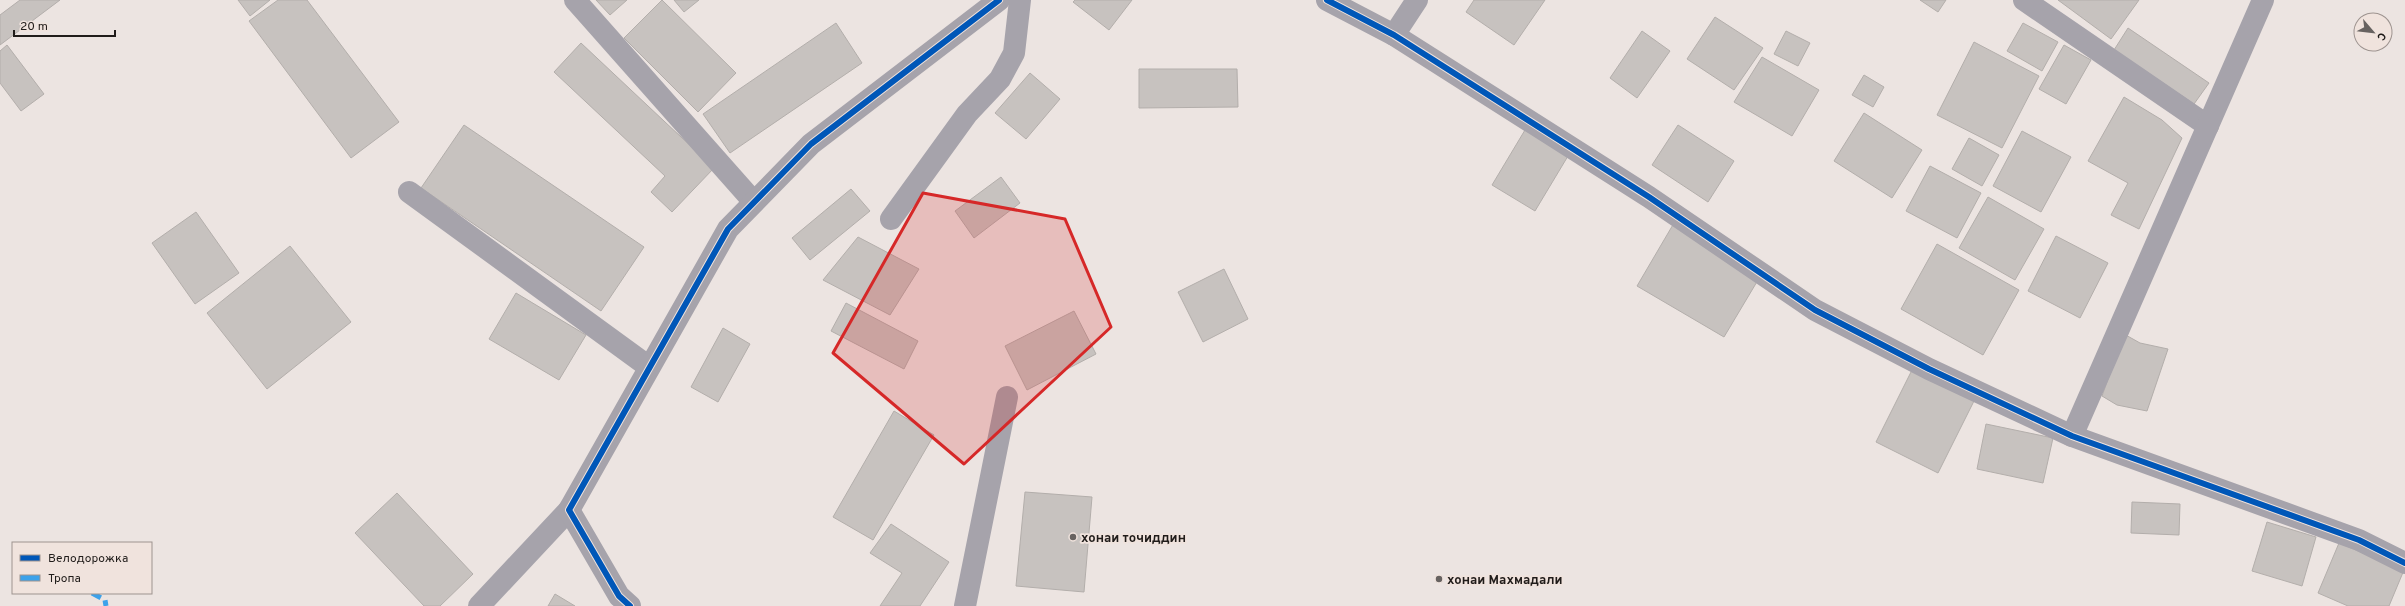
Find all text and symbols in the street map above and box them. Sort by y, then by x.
scale bar [14,12,115,38]
north arrow [2353,12,2393,52]
text: 20 m [20,19,48,35]
text: С [2373,30,2389,43]
place label: хонаи точиддин [1081,531,1186,547]
marker: хонаи точиддин [1068,532,1078,542]
legend [12,542,152,594]
text: Велодорожка [48,551,128,567]
text: Тропа [48,571,81,587]
place label: хонаи Махмадали [1447,573,1563,589]
marker: хонаи Махмадали [1434,574,1444,584]

